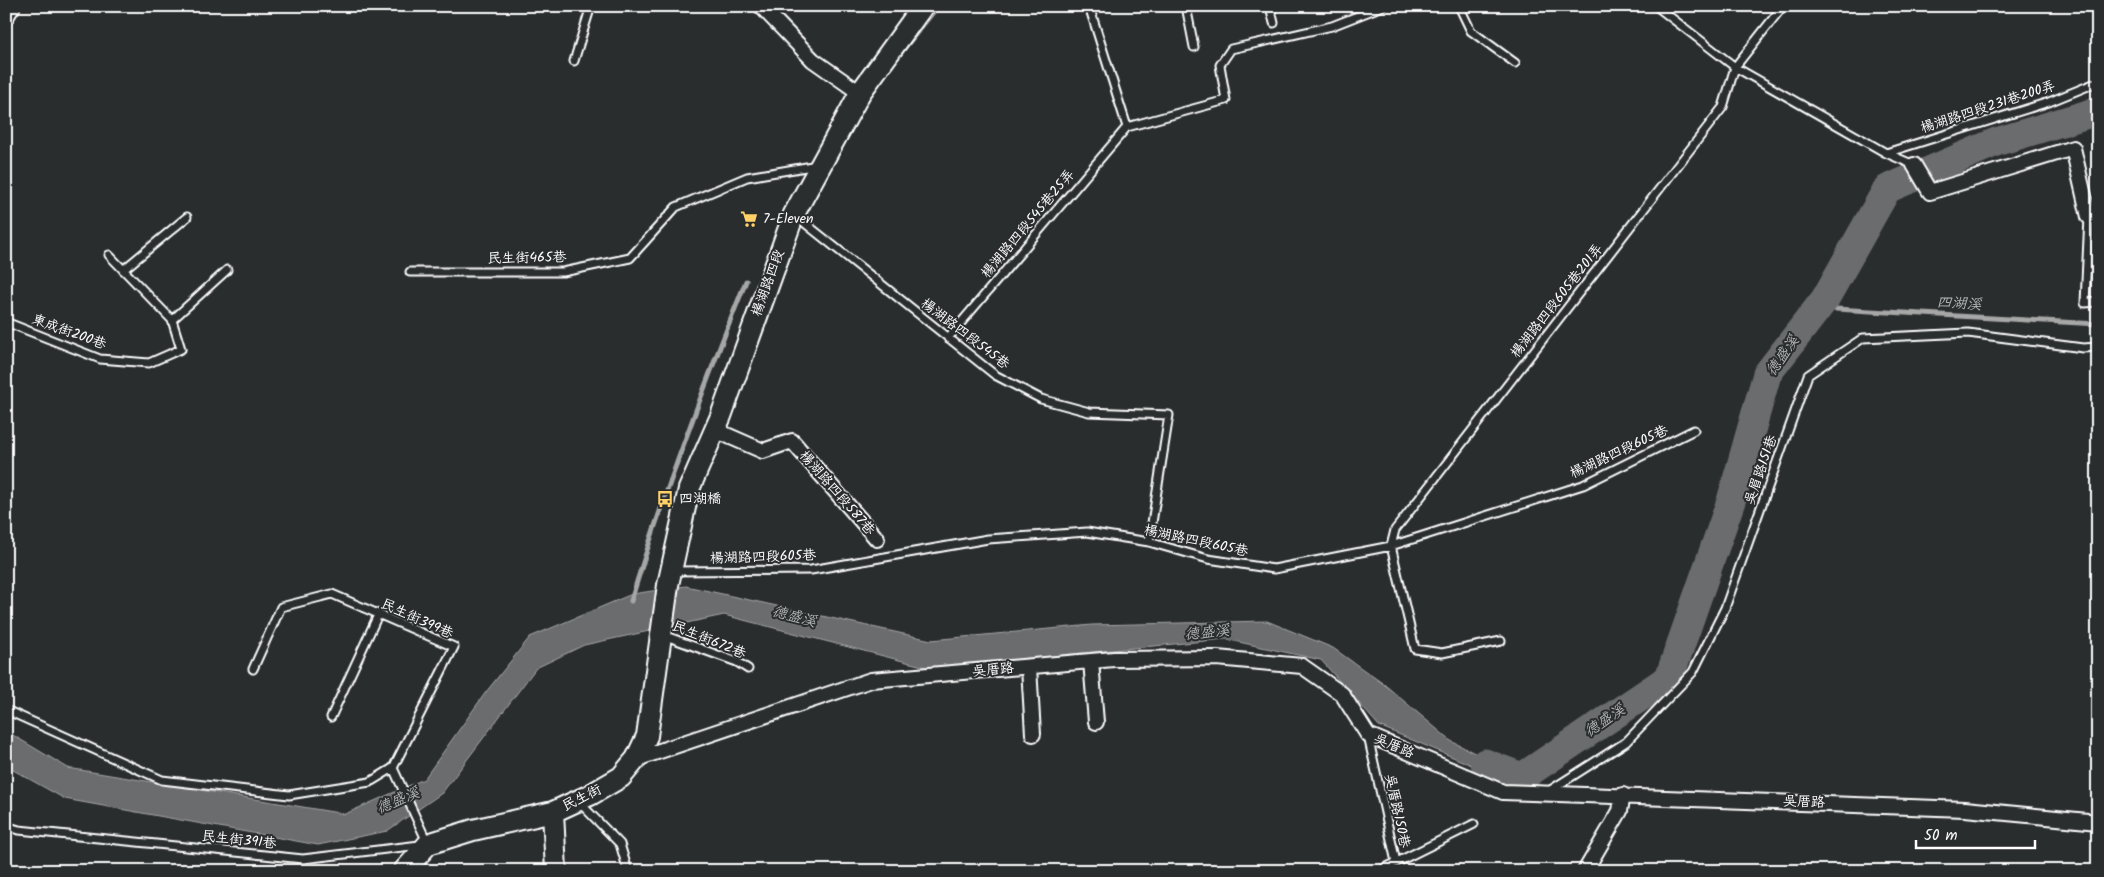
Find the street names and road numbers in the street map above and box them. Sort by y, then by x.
street label: 楊湖路四段231巷200弄 [1918,75,2058,139]
street label: 楊湖路四段545巷25弄 [976,165,1080,283]
street label: 楊湖路四段605巷201弄 [1505,239,1609,363]
street label: 民生街465巷 [487,246,568,270]
street label: 楊湖路四段 [746,246,790,320]
street label: 楊湖路四段545巷 [916,293,1015,376]
street label: 東成街200巷 [29,308,110,356]
street label: 楊湖路四段605巷 [1566,419,1673,484]
street label: 吳眉路151巷 [1739,431,1783,508]
street label: 楊湖路四段587巷 [794,446,881,541]
street label: 楊湖路四段605巷 [1142,519,1251,563]
street label: 楊湖路四段605巷 [709,544,817,570]
street label: 民生街399巷 [377,593,458,645]
street label: 民生街672巷 [669,615,750,665]
street label: 吳厝路 [971,657,1015,683]
street label: 吳厝路 [1370,728,1418,764]
street label: 吳厝路150巷 [1378,772,1416,851]
street label: 民生街 [558,779,606,817]
street label: 吳厝路 [1783,790,1825,814]
street label: 民生街391巷 [200,825,279,855]

